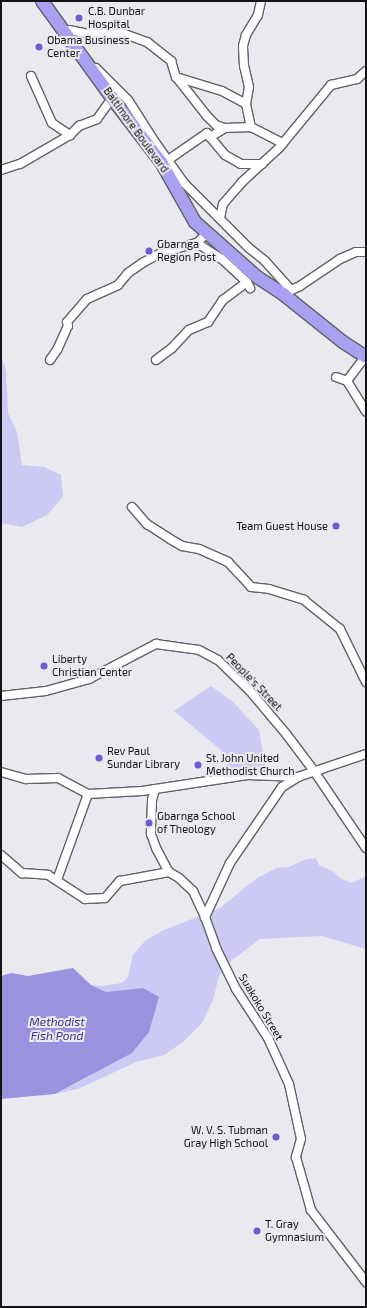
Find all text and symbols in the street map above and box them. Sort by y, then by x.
place label: C.B. Dunbar Hospital [88,5,145,31]
marker: C.B. Dunbar Hospital [73,12,85,24]
place label: Obama Business Center [47,34,130,60]
marker: Obama Business Center [34,42,44,52]
street label: Baltimore Boulevard [101,85,171,175]
place label: Gbarnga Region Post [157,238,216,264]
marker: Gbarnga Region Post [144,246,154,256]
place label: Team Guest House [236,519,328,533]
marker: Team Guest House [331,521,341,531]
street label: People's Street [223,650,285,714]
place label: Liberty Christian Center [52,653,132,679]
marker: Liberty Christian Center [39,661,49,671]
place label: Rev Paul Sundar Library [107,745,180,771]
place label: St. John United Methodist Church [206,752,295,778]
marker: Rev Paul Sundar Library [94,753,104,763]
marker: St. John United Methodist Church [193,760,203,770]
place label: Gbarnga School of Theology [157,810,235,836]
marker: Gbarnga School of Theology [144,818,154,828]
street label: Suakoko Street [236,972,286,1042]
water label: Methodist Fish Pond [29,1015,85,1043]
place label: W. V. S. Tubman Gray High School [184,1124,268,1150]
marker: W. V. S. Tubman Gray High School [271,1132,281,1142]
place label: T. Gray Gymnasium [265,1218,324,1244]
marker: T. Gray Gymnasium [252,1226,262,1236]

